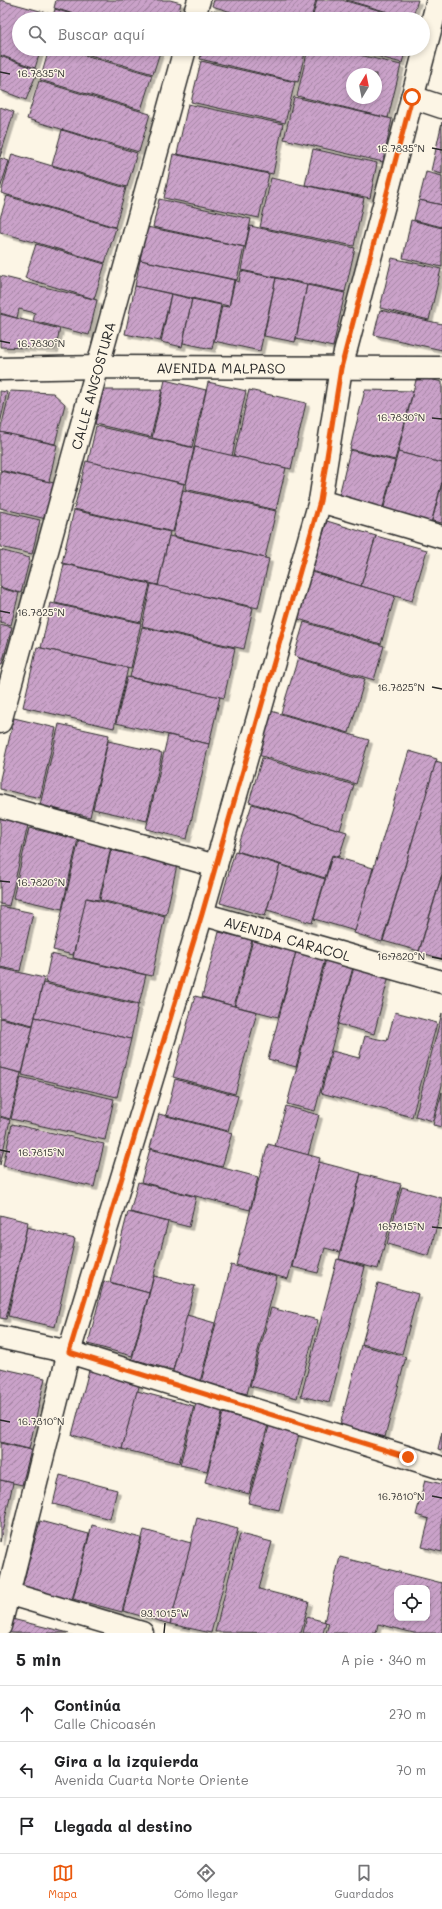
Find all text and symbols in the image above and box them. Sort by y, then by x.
search box [12,12,430,56]
icon: search [26,23,48,45]
text: Buscar aquí [58,24,145,44]
text: 16.7835°N [17,66,65,80]
north arrow [346,68,382,104]
route start [403,88,421,106]
text: 16.7835°N [377,141,425,155]
street label: CALLE ANGOSTURA [66,319,119,452]
text: 16.7830°N [17,336,65,350]
street label: AVENIDA MALPASO [156,358,286,377]
text: 16.7830°N [377,410,425,424]
text: 16.7825°N [17,605,65,619]
text: 16.7825°N [377,680,425,694]
text: 16.7820°N [17,875,65,889]
street label: AVENIDA CARACOL [222,911,354,965]
text: 16.7820°N [377,949,425,963]
text: 16.7815°N [18,1145,64,1159]
text: 16.7815°N [378,1219,424,1233]
text: 16.7810°N [18,1414,64,1428]
route end [399,1448,417,1466]
text: 16.7810°N [378,1489,424,1503]
map controls [394,1585,430,1621]
button: locate [394,1585,430,1621]
text: 93.1015°W [141,1606,189,1620]
text: 5 min [16,1648,61,1670]
text: A pie · 340 m [341,1651,426,1668]
text: Continúa [54,1695,121,1715]
icon: ahead [16,1703,38,1725]
text: 270 m [389,1705,426,1722]
text: Calle Chicoasén [54,1715,156,1732]
text: Gira a la izquierda [54,1751,199,1771]
icon: left [16,1759,38,1781]
text: 70 m [396,1761,426,1778]
text: Avenida Cuarta Norte Oriente [54,1771,249,1788]
icon: arrive [16,1815,38,1837]
text: Llegada al destino [54,1816,192,1836]
tab: Mapa [48,1862,77,1901]
tab: Cómo llegar [174,1862,238,1901]
tab: Guardados [335,1862,394,1901]

